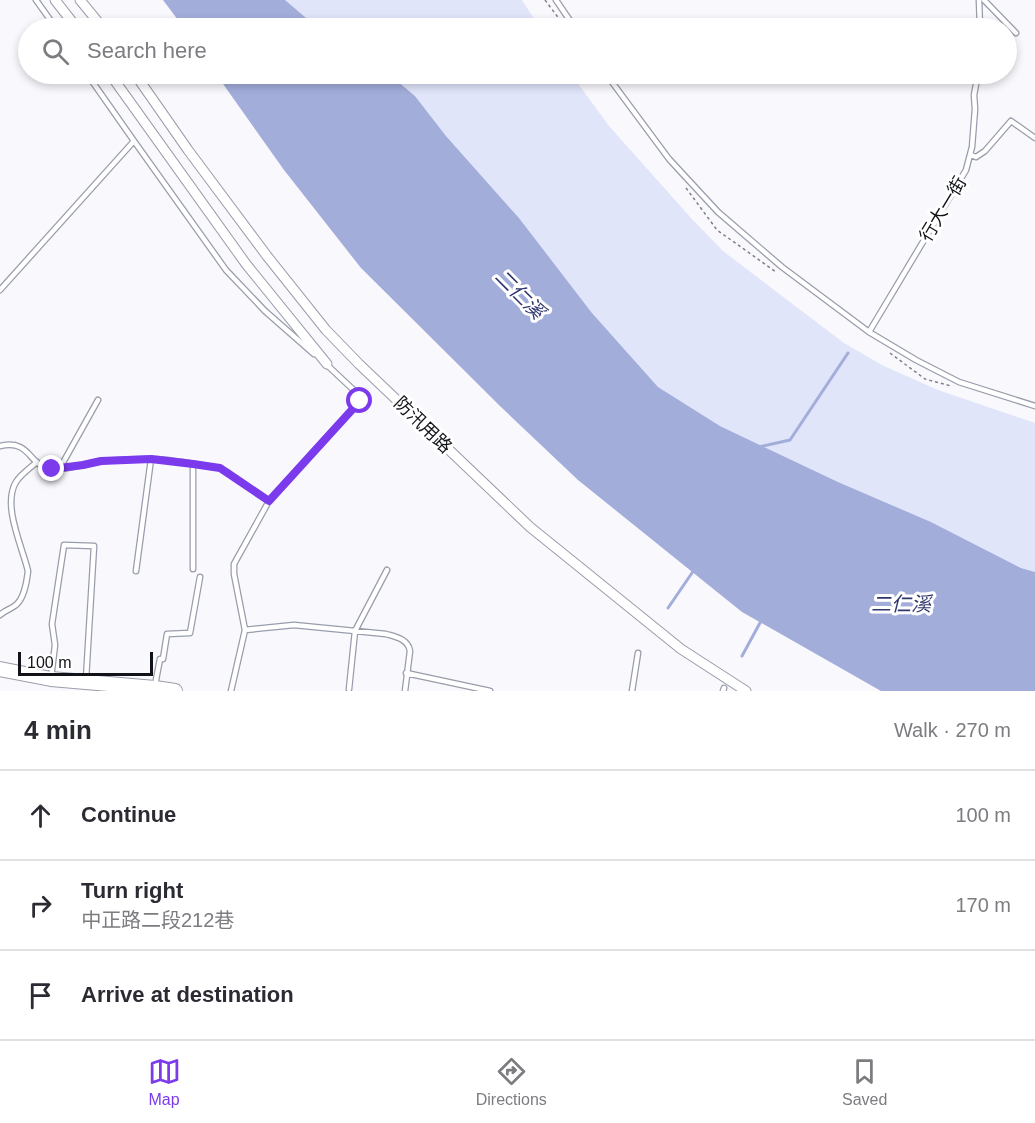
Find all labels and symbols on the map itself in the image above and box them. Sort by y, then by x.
street label: 行大一街 [916,173,970,245]
water label: 二仁溪 [491,265,551,325]
route start [346,387,372,413]
street label: 防汛用路 [390,393,456,457]
route end [38,455,64,481]
water label: 二仁溪 [871,593,934,615]
scale bar [18,649,153,676]

